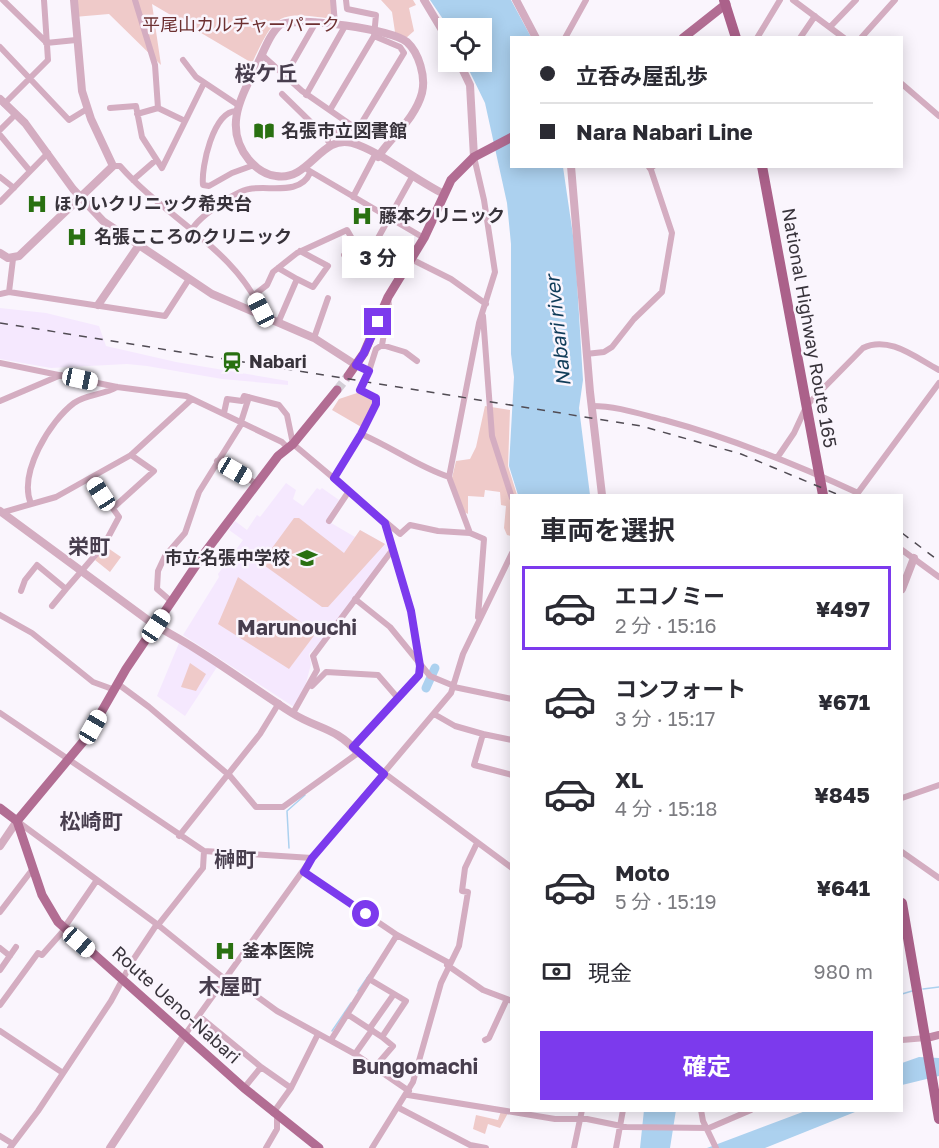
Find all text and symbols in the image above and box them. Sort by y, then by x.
park label: 平尾山カルチャーパーク [142,13,340,35]
map controls [438,18,492,72]
button: locate [438,18,492,72]
district label: 桜ケ丘 [235,60,298,86]
text: 立呑み屋乱歩 [576,62,708,89]
text: Nara Nabari Line [576,118,753,145]
library icon: 名張市立図書館 [252,119,276,143]
place label: 名張市立図書館 [281,119,407,141]
hospital icon: ほりいクリニック希央台 [25,192,49,216]
place label: ほりいクリニック希央台 [54,192,252,214]
hospital icon: 藤本クリニック [350,204,374,228]
place label: 藤本クリニック [379,204,505,226]
street label: National Highway Route 165 [778,206,842,449]
hospital icon: 名張こころのクリニック [65,225,89,249]
place label: 名張こころのクリニック [94,225,292,247]
callout: 3 分 [342,235,414,277]
text: 3 分 [359,245,397,269]
water label: Nabari river [539,271,575,388]
car [245,290,277,330]
route end [364,308,391,335]
station icon: Nabari [220,350,244,374]
place label: Nabari [249,350,307,372]
car [61,366,99,392]
car [215,454,255,488]
car [84,474,118,514]
text: 車両を選択 [540,514,675,546]
district label: 栄町 [68,533,110,559]
place label: 市立名張中学校 [164,546,290,568]
school or university icon: 市立名張中学校 [295,546,319,570]
icon: car [543,581,597,635]
text: エコノミー [615,582,725,609]
text: ¥497 [816,595,870,622]
car [138,606,174,646]
text: 2 分 · 15:16 [615,613,717,637]
district label: Marunouchi [237,614,357,640]
icon: car [543,674,597,728]
text: コンフォート [615,675,746,702]
text: ¥671 [818,688,870,715]
text: 3 分 · 15:17 [615,706,715,730]
car [76,707,110,747]
text: XL [615,766,643,793]
icon: car [543,767,597,821]
text: ¥845 [814,781,870,808]
text: 4 分 · 15:18 [615,796,717,820]
district label: 松崎町 [60,808,123,834]
district label: 榊町 [214,846,256,872]
text: Moto [615,859,670,886]
icon: car [543,860,597,914]
text: ¥641 [816,874,870,901]
text: 5 分 · 15:19 [615,889,717,913]
route start [352,900,379,927]
car [60,923,98,961]
hospital icon: 釜本医院 [213,939,237,963]
place label: 釜本医院 [242,939,314,961]
street label: Route Ueno-Nabari [108,941,245,1068]
icon: cash [540,955,573,988]
text: 現金 [588,959,632,986]
text: 980 m [814,959,873,983]
district label: 木屋町 [199,973,262,999]
button: 確定 [540,1031,873,1100]
district label: Bungomachi [352,1053,478,1079]

